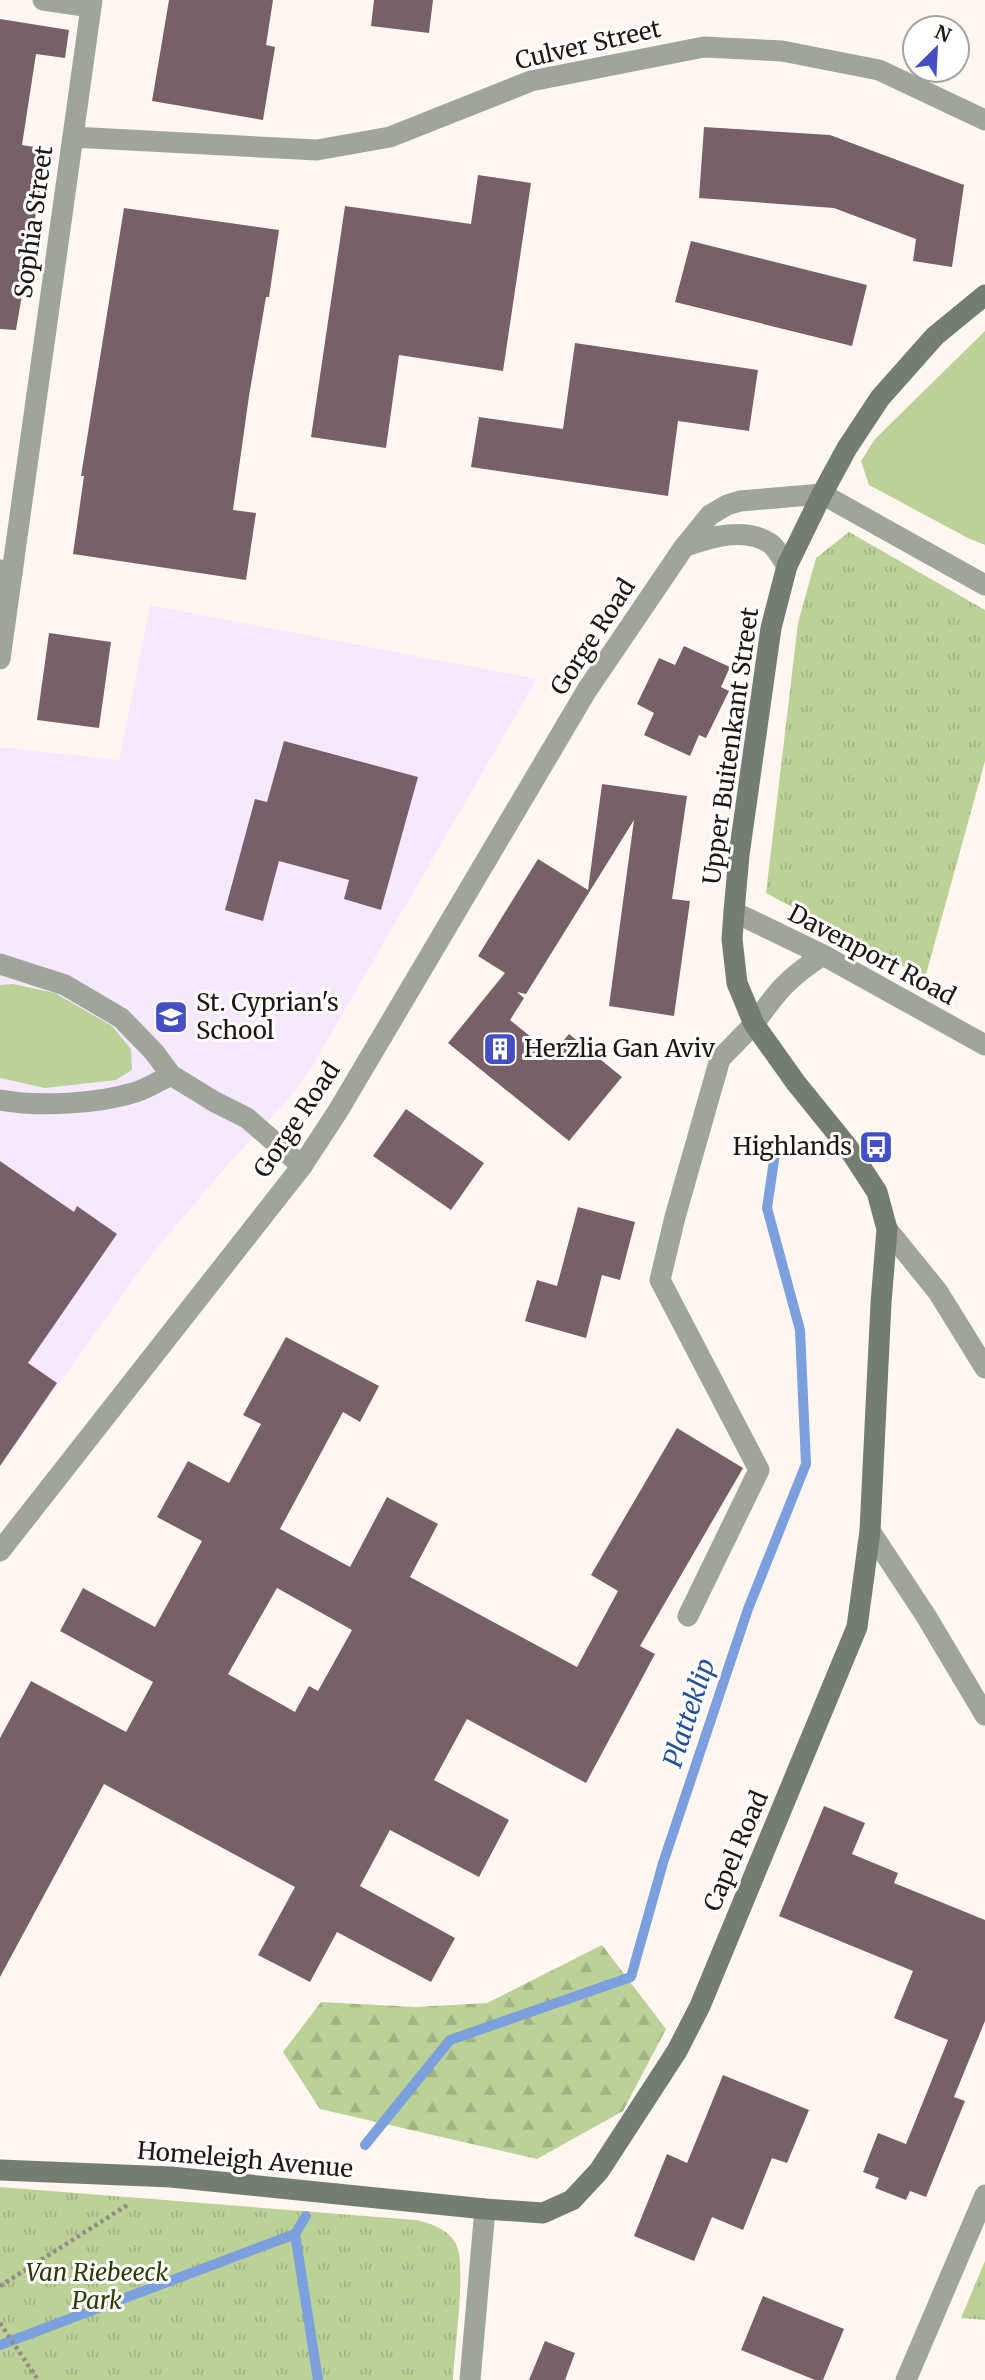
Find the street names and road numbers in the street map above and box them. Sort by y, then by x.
street label: Culver Street [512,13,664,76]
street label: Sophia Street [7,143,60,300]
street label: Gorge Road [543,573,642,701]
street label: Upper Buitenkant Street [696,605,765,887]
street label: Davenport Road [783,897,961,1012]
street label: Gorge Road [247,1056,347,1183]
street label: Capel Road [696,1786,775,1916]
street label: Homeleigh Avenue [136,2135,354,2184]

